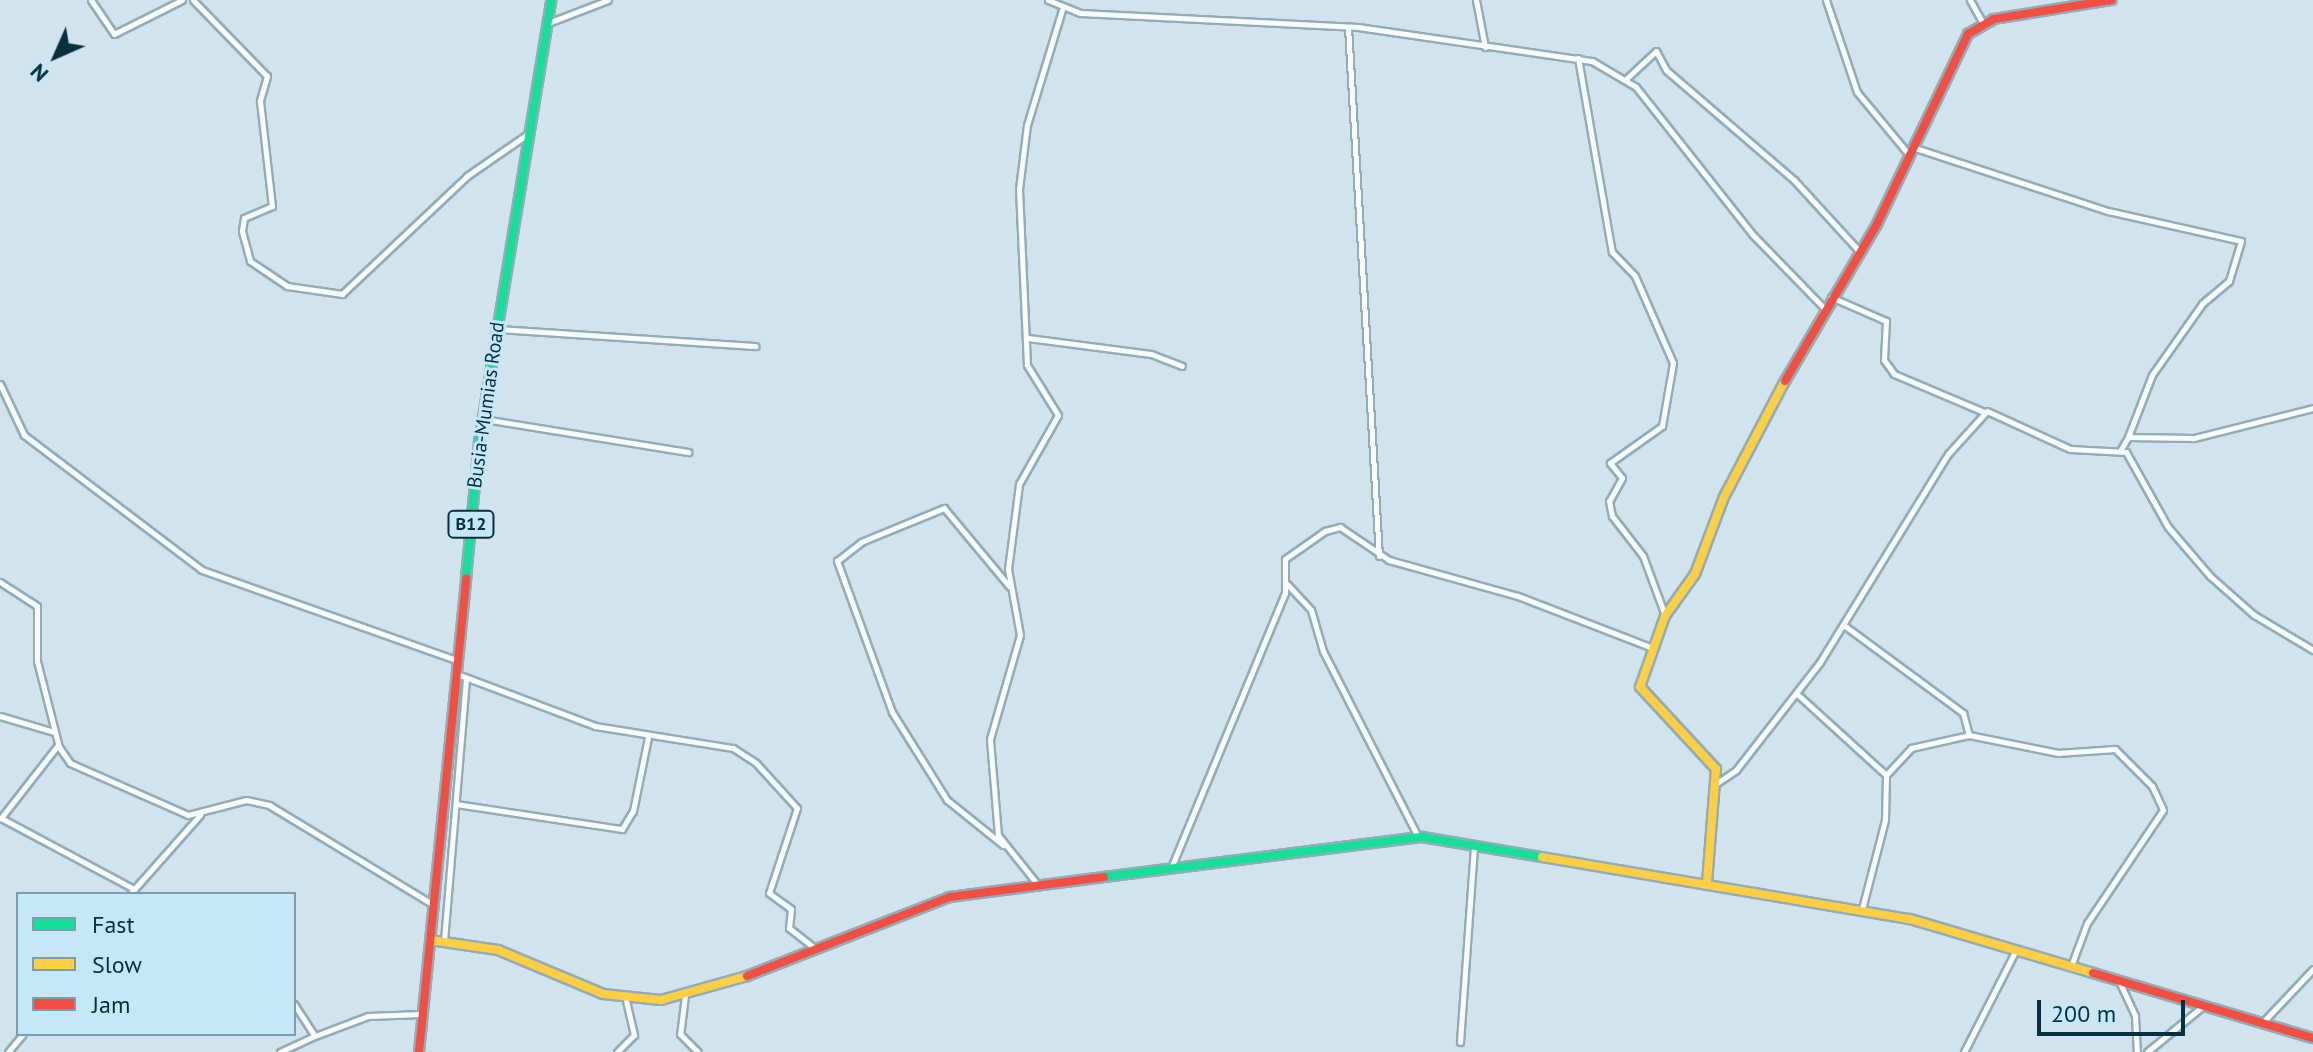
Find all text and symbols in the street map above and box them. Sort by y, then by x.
north arrow [16,16,96,96]
text: N [24,58,54,88]
street label: Busia-Mumias Road [462,320,510,490]
road number: B12 [447,510,495,538]
legend [16,892,296,1036]
text: Fast [92,909,135,940]
text: Slow [92,949,142,980]
scale bar [2041,984,2189,1034]
text: Jam [92,989,130,1020]
text: 200 m [2051,998,2116,1029]

